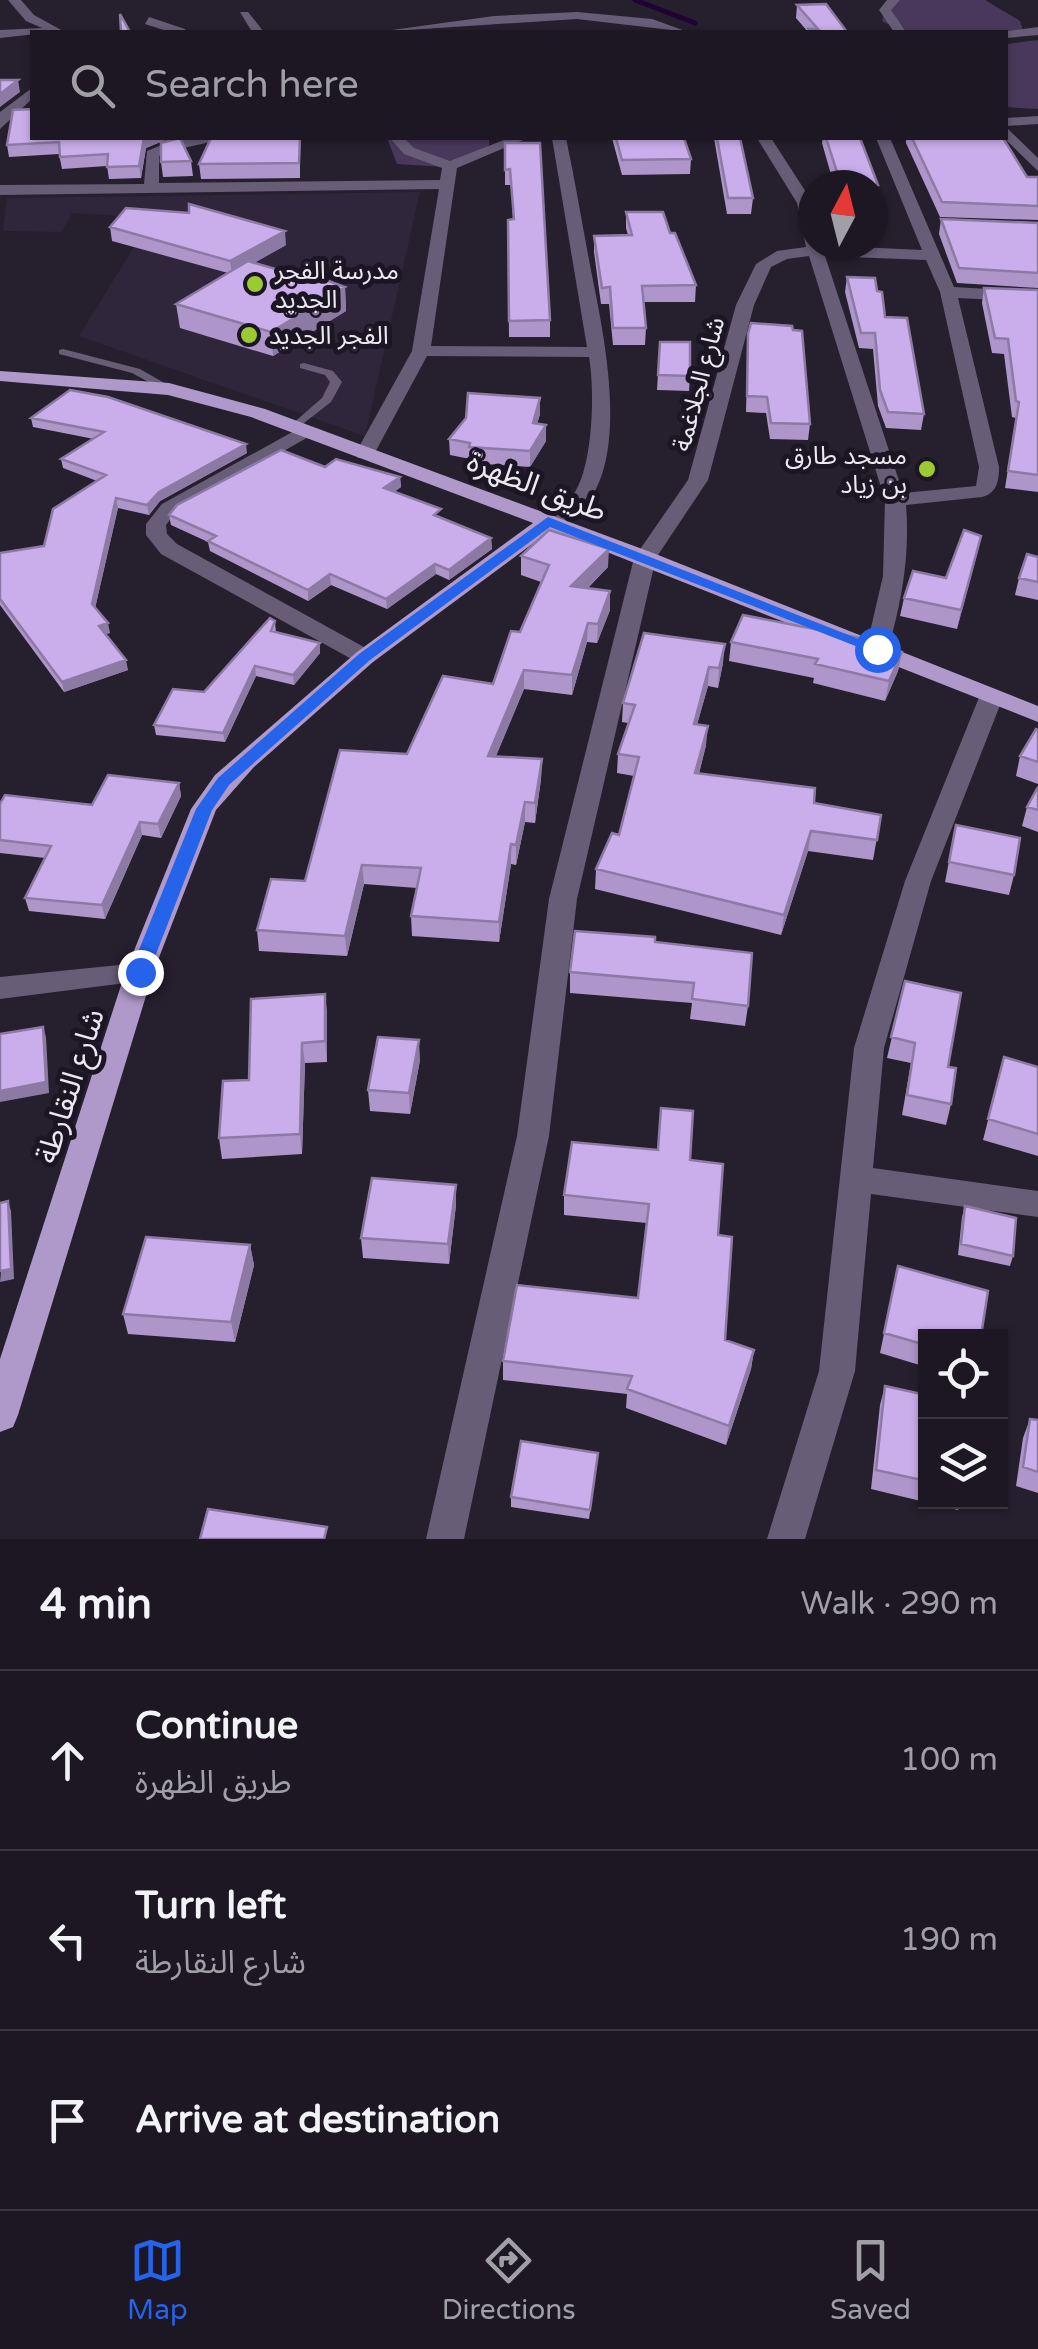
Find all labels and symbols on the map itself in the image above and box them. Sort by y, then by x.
north arrow [798,170,888,260]
place label: مدرسة الفجر الجديد [274,256,399,315]
marker: مدرسة الفجر الجديد [244,273,266,295]
street label: شارع الجلاغمة [667,314,734,455]
place label: الفجر الجديد [269,321,389,351]
marker: الفجر الجديد [238,324,260,346]
place label: مسجد طارق بن زياد [785,441,907,500]
street label: طريق الظهرة [462,443,612,530]
marker: مسجد طارق بن زياد [916,458,938,480]
route start [855,627,901,673]
route end [118,950,164,996]
street label: شارع النقارطة [28,1004,116,1169]

